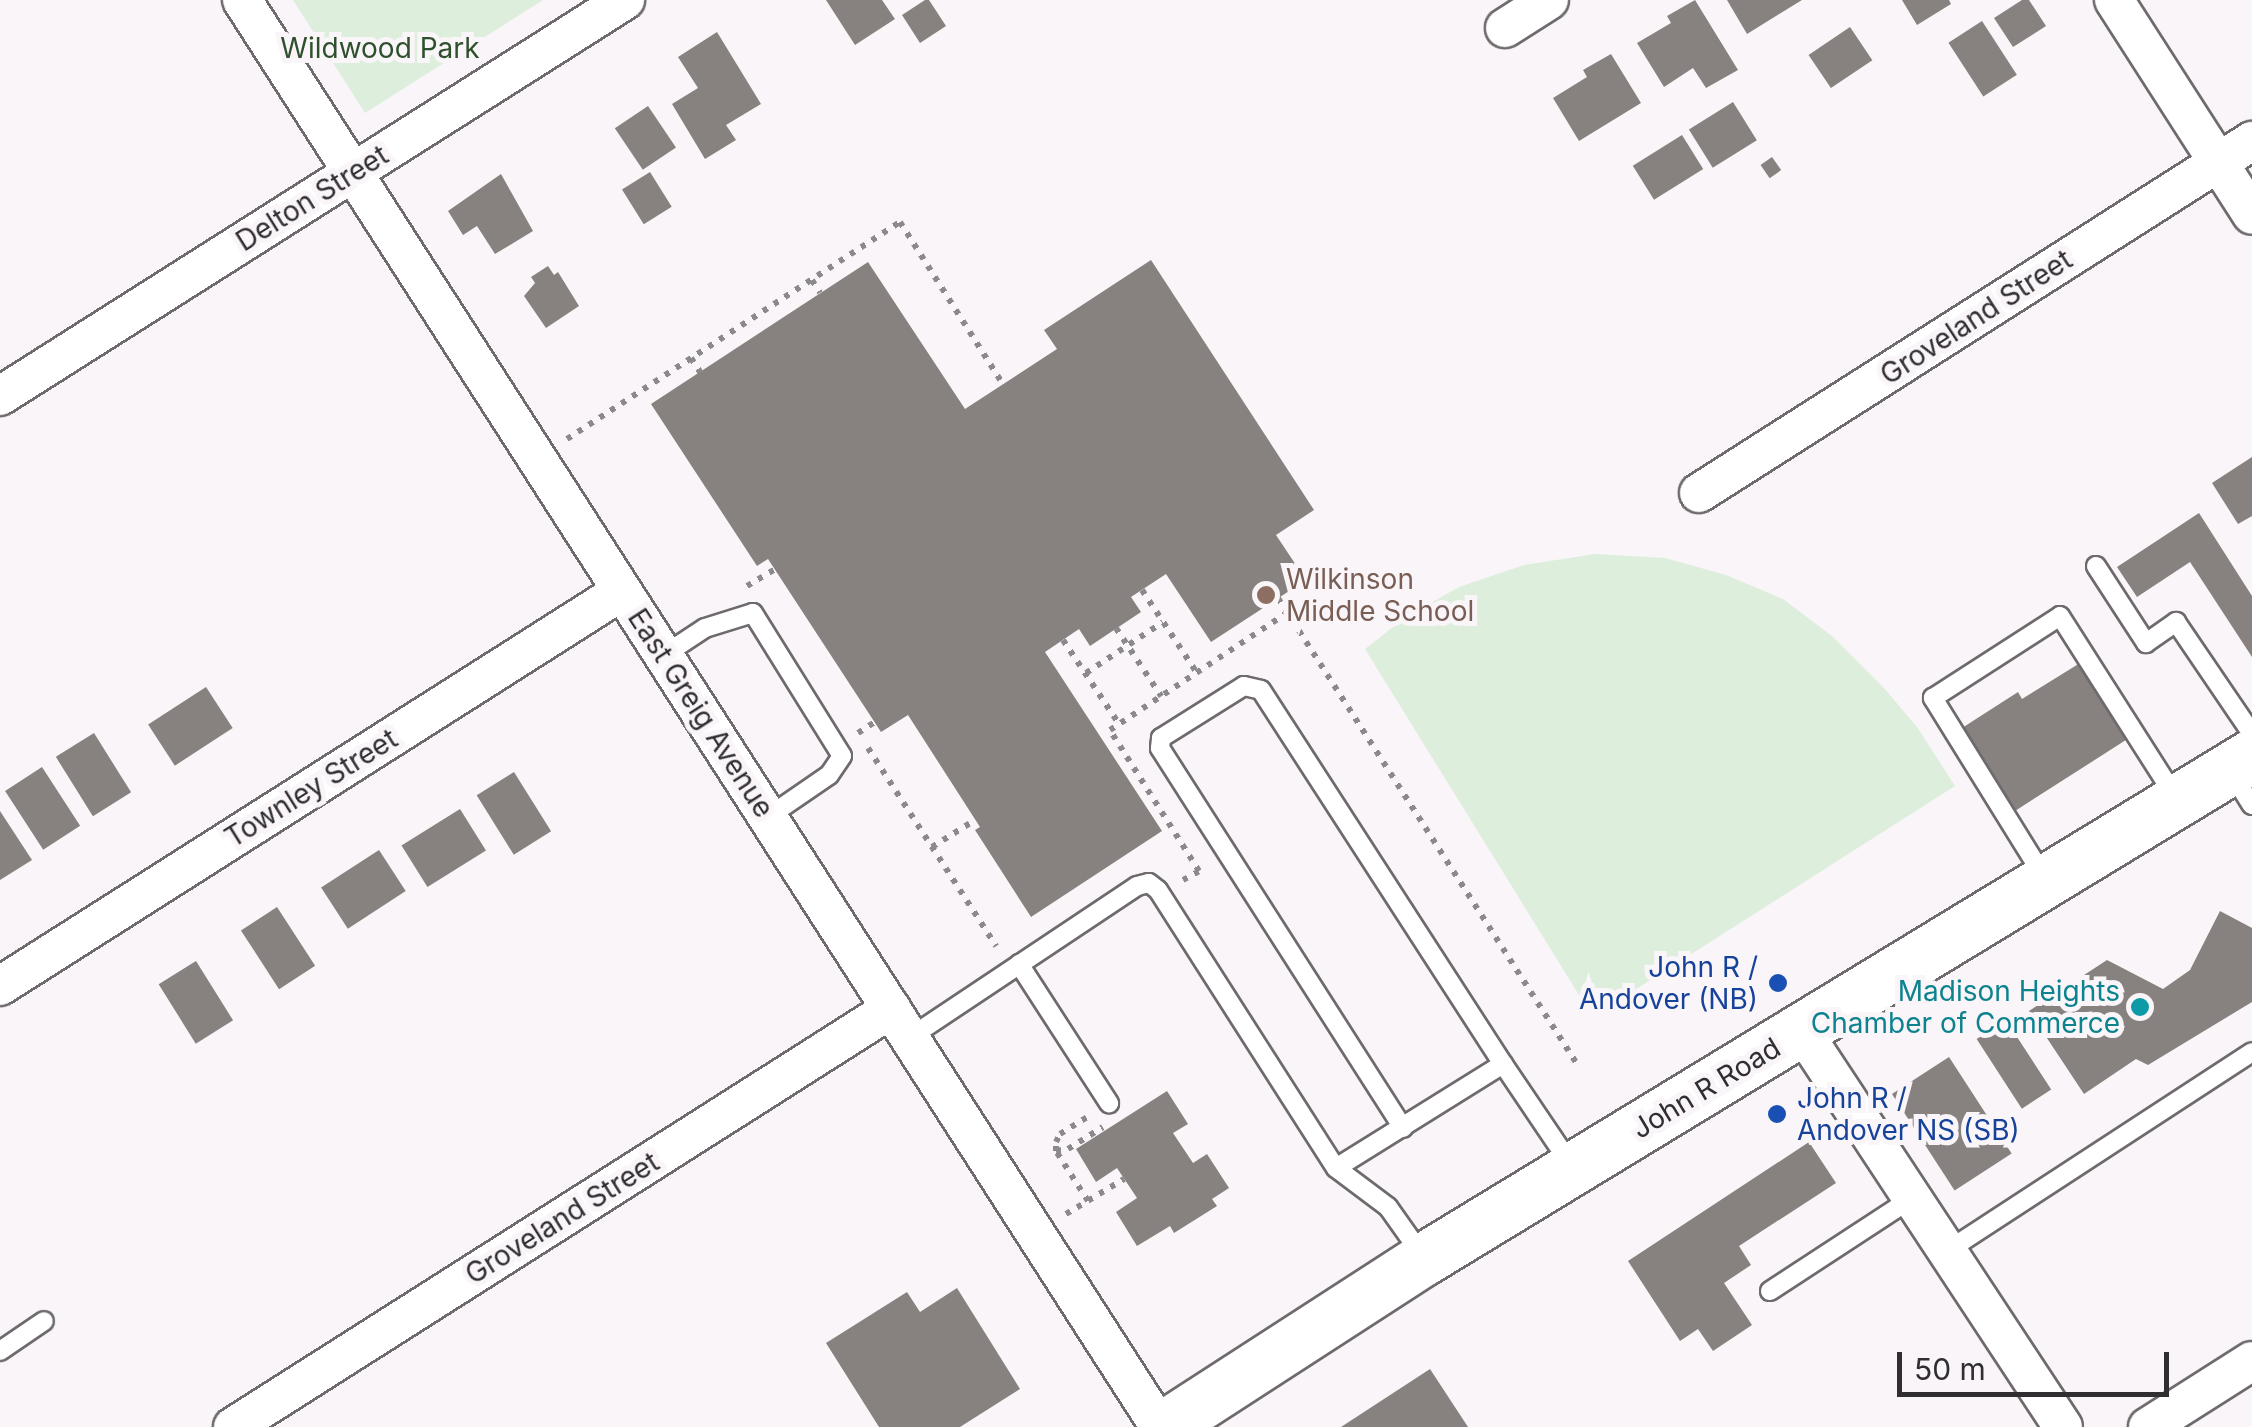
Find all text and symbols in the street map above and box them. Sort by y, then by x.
park label: Wildwood Park [280,31,480,65]
street label: Delton Street [230,138,394,258]
street label: Groveland Street [1874,243,2078,391]
place label: Wilkinson Middle School [1286,562,1474,628]
marker: Wilkinson Middle School [1255,584,1277,606]
street label: East Greig Avenue [621,602,781,824]
street label: Townley Street [219,722,403,854]
place label: John R / Andover (NB) [1579,950,1758,1016]
marker: John R / Andover (NB) [1767,972,1789,994]
place label: Madison Heights Chamber of Commerce [1811,974,2120,1040]
marker: Madison Heights Chamber of Commerce [2129,996,2151,1018]
street label: John R Road [1626,1031,1786,1145]
place label: John R / Andover NS (SB) [1797,1081,2020,1147]
marker: John R / Andover NS (SB) [1766,1103,1788,1125]
street label: Groveland Street [459,1145,665,1291]
scale bar [1902,1332,2174,1394]
text: 50 m [1914,1351,1986,1387]

